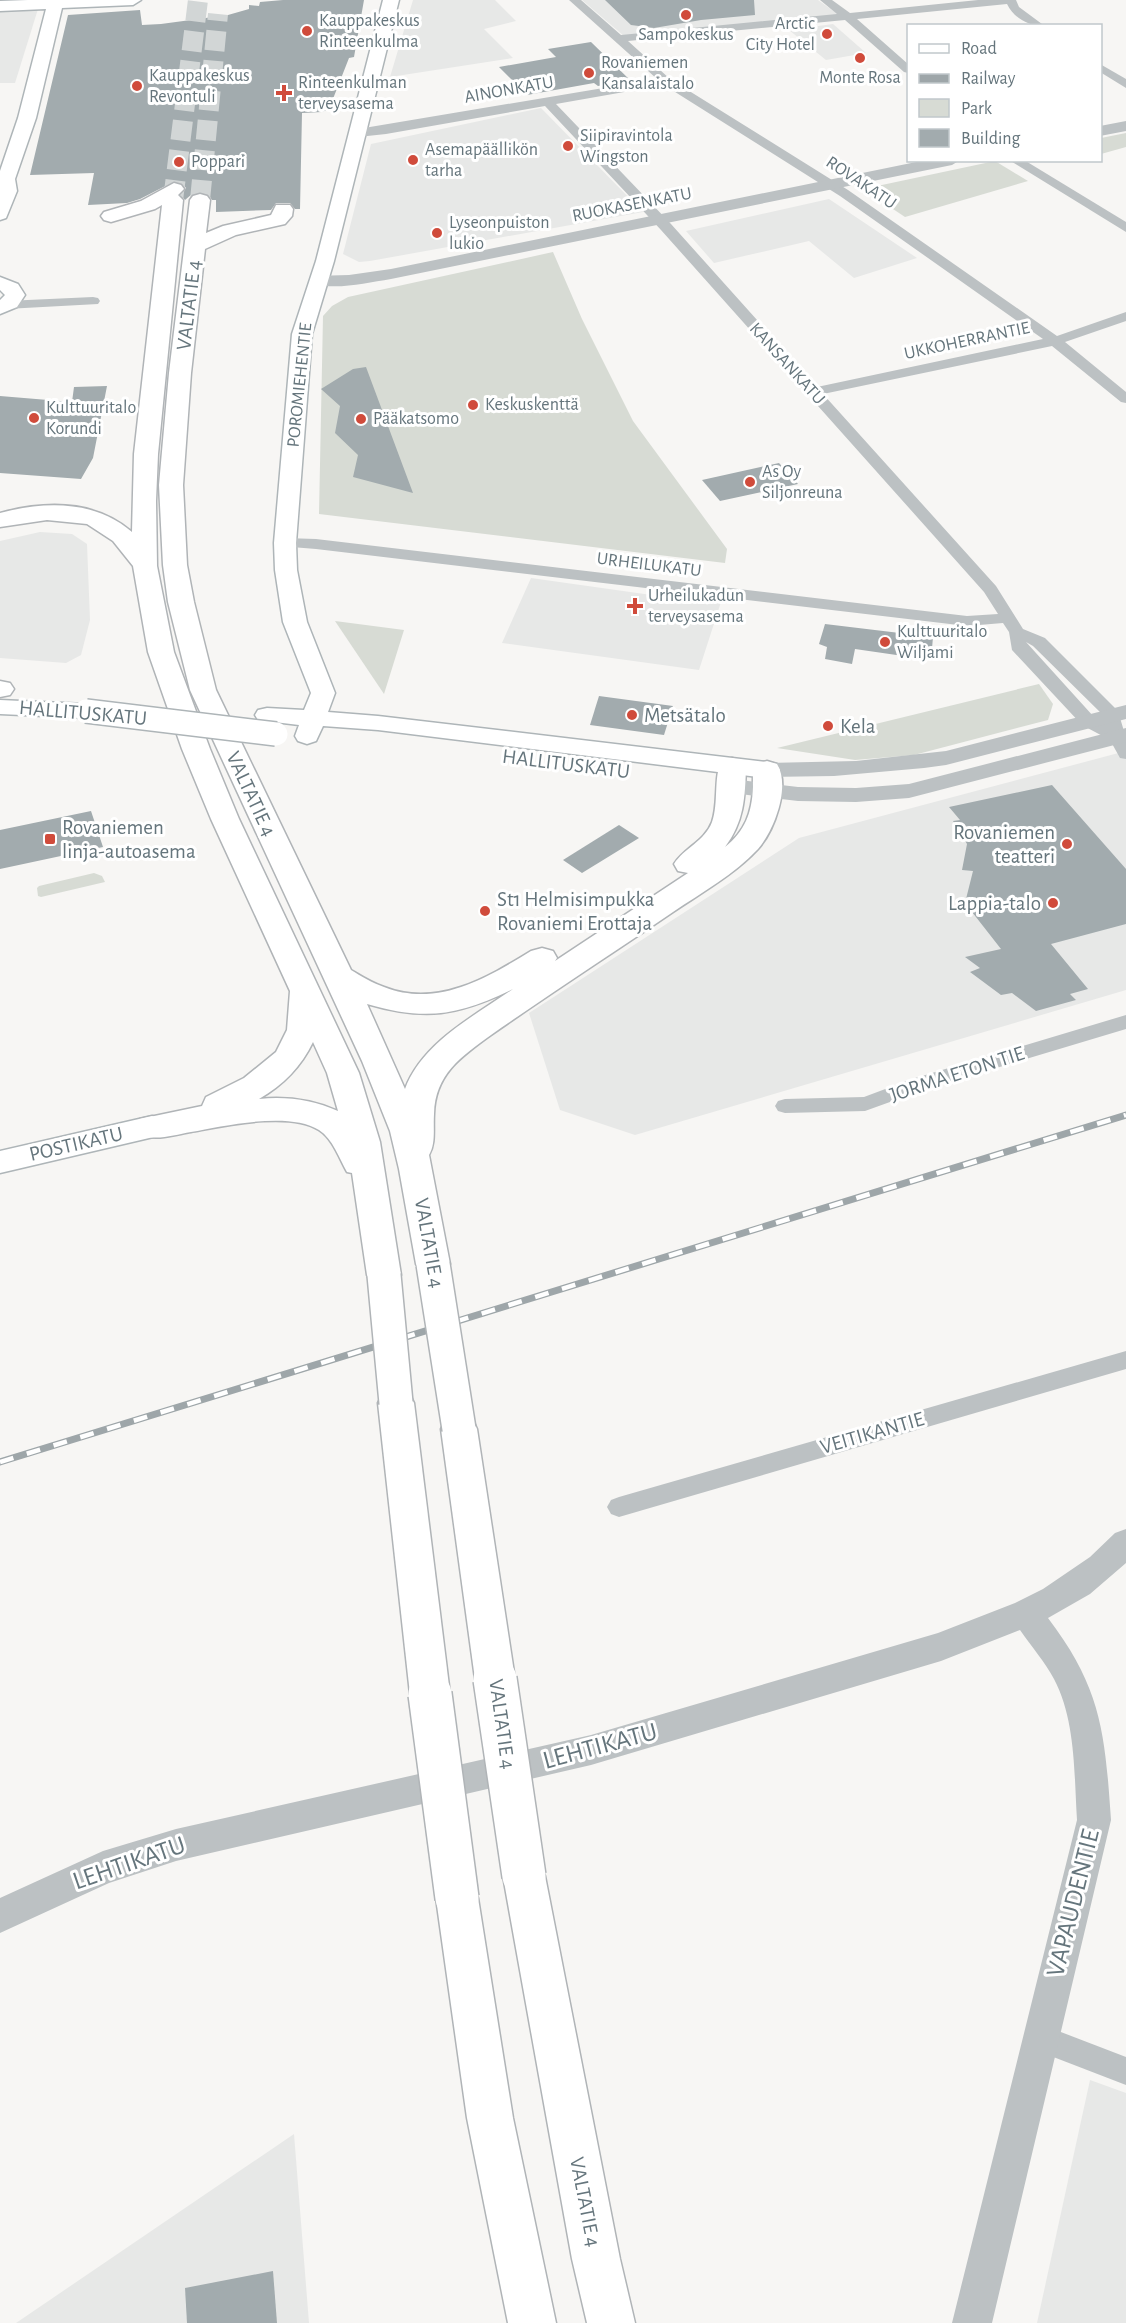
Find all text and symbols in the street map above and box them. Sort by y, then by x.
marker: Sampokeskus [679,8,693,22]
place label: Kauppakeskus Rinteenkulma [319,12,420,51]
place label: Arctic City Hotel [746,15,815,54]
marker: Kauppakeskus Rinteenkulma [300,24,314,38]
legend [907,24,1102,162]
place label: Sampokeskus [638,26,734,44]
marker: Arctic City Hotel [820,27,834,41]
text: Road [961,40,997,58]
marker: Monte Rosa [853,51,867,65]
place label: Rovaniemen Kansalaistalo [601,54,694,93]
marker: Rovaniemen Kansalaistalo [582,66,596,80]
place label: Kauppakeskus Revontuli [149,67,250,106]
place label: Monte Rosa [819,69,901,87]
text: Railway [961,70,1016,88]
street label: AINONKATU [463,73,555,107]
place label: Rinteenkulman terveysasema [298,74,407,113]
marker: Kauppakeskus Revontuli [130,79,144,93]
marker: Rinteenkulman terveysasema [275,84,293,102]
text: Park [961,100,993,118]
place label: Siipiravintola Wingston [580,127,673,166]
text: Building [961,130,1021,148]
marker: Siipiravintola Wingston [561,139,575,153]
place label: Asemapäällikön tarha [425,141,538,180]
place label: Poppari [191,153,245,171]
marker: Asemapäällikön tarha [406,153,420,167]
street label: ROVAKATU [823,153,899,213]
marker: Poppari [172,155,186,169]
street label: RUOKASENKATU [571,185,693,225]
place label: Lyseonpuiston lukio [449,214,549,253]
marker: Lyseonpuiston lukio [430,226,444,240]
street label: VALTATIE 4 [173,259,205,351]
street label: UKKOHERRANTIE [903,319,1032,363]
street label: KANSANKATU [746,320,828,408]
street label: POROMIEHENTIE [285,322,316,448]
place label: Keskuskenttä [485,396,579,414]
marker: Keskuskenttä [466,398,480,412]
place label: Kulttuuritalo Korundi [46,399,137,438]
place label: Pääkatsomo [373,410,459,428]
marker: Kulttuuritalo Korundi [27,411,41,425]
marker: Pääkatsomo [354,412,368,426]
place label: As Oy Siljonreuna [762,463,843,502]
marker: As Oy Siljonreuna [743,475,757,489]
street label: URHEILUKATU [596,550,702,580]
place label: Urheilukadun terveysasema [648,587,744,626]
marker: Urheilukadun terveysasema [626,597,644,615]
place label: Kulttuuritalo Wiljami [897,623,988,662]
marker: Kulttuuritalo Wiljami [878,635,892,649]
street label: HALLITUSKATU [18,697,148,729]
place label: Metsätalo [644,705,726,726]
marker: Metsätalo [625,708,639,722]
place label: Kela [840,716,876,737]
marker: Kela [821,719,835,733]
street label: HALLITUSKATU [501,746,631,782]
street label: VALTATIE 4 [222,748,280,840]
place label: Rovaniemen linja-autoasema [62,817,196,862]
place label: Rovaniemen teatteri [953,822,1055,867]
marker: Rovaniemen linja-autoasema [43,832,57,846]
marker: Rovaniemen teatteri [1060,837,1074,851]
place label: St1 Helmisimpukka Rovaniemi Erottaja [497,889,655,934]
place label: Lappia-talo [948,893,1041,914]
marker: Lappia-talo [1046,896,1060,910]
marker: St1 Helmisimpukka Rovaniemi Erottaja [478,904,492,918]
street label: JORMA ETON TIE [887,1042,1027,1106]
street label: POSTIKATU [27,1123,125,1165]
street label: VALTATIE 4 [411,1196,447,1290]
street label: VEITIKANTIE [818,1408,926,1458]
street label: VALTATIE 4 [485,1678,519,1770]
street label: LEHTIKATU [540,1718,660,1774]
street label: VAPAUDENTIE [1042,1827,1104,1979]
street label: LEHTIKATU [69,1832,189,1894]
street label: VALTATIE 4 [566,2155,604,2249]

